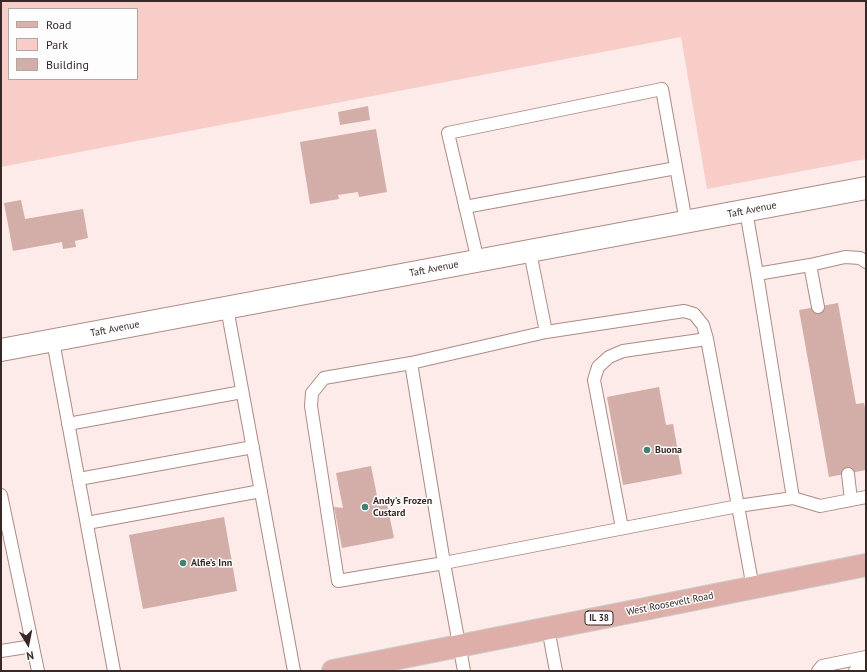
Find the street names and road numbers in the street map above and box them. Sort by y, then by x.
street label: Taft Avenue [726,199,778,221]
street label: Taft Avenue [408,258,460,280]
street label: Taft Avenue [89,318,141,340]
street label: West Roosevelt Road [625,590,715,618]
road number: IL 38 [585,611,613,625]

